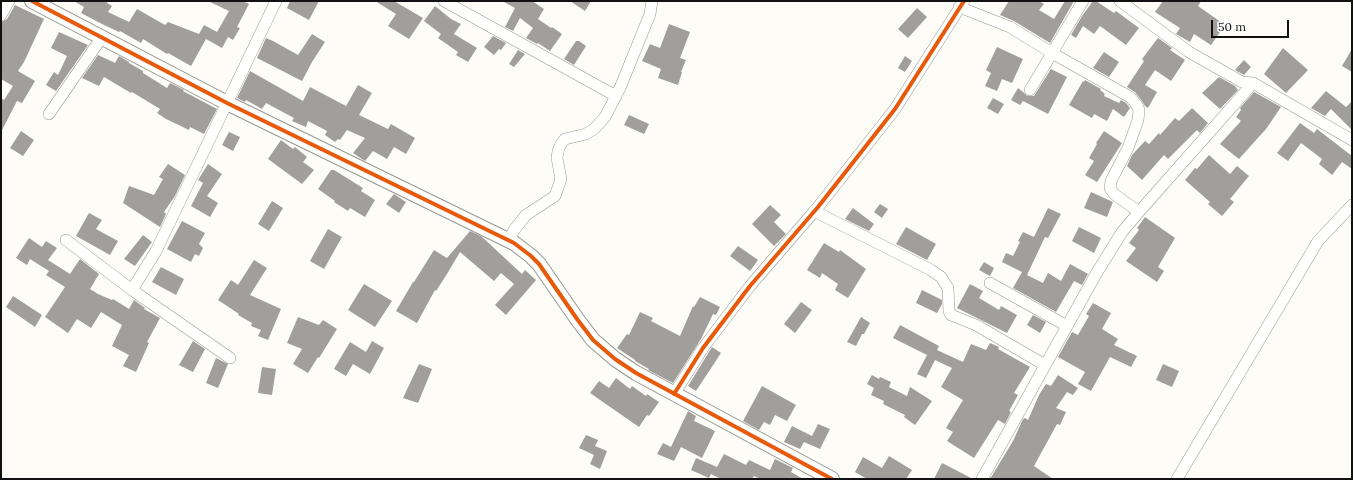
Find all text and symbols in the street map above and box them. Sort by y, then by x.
scale bar [1213,12,1291,38]
text: 50 m [1218,19,1246,34]

